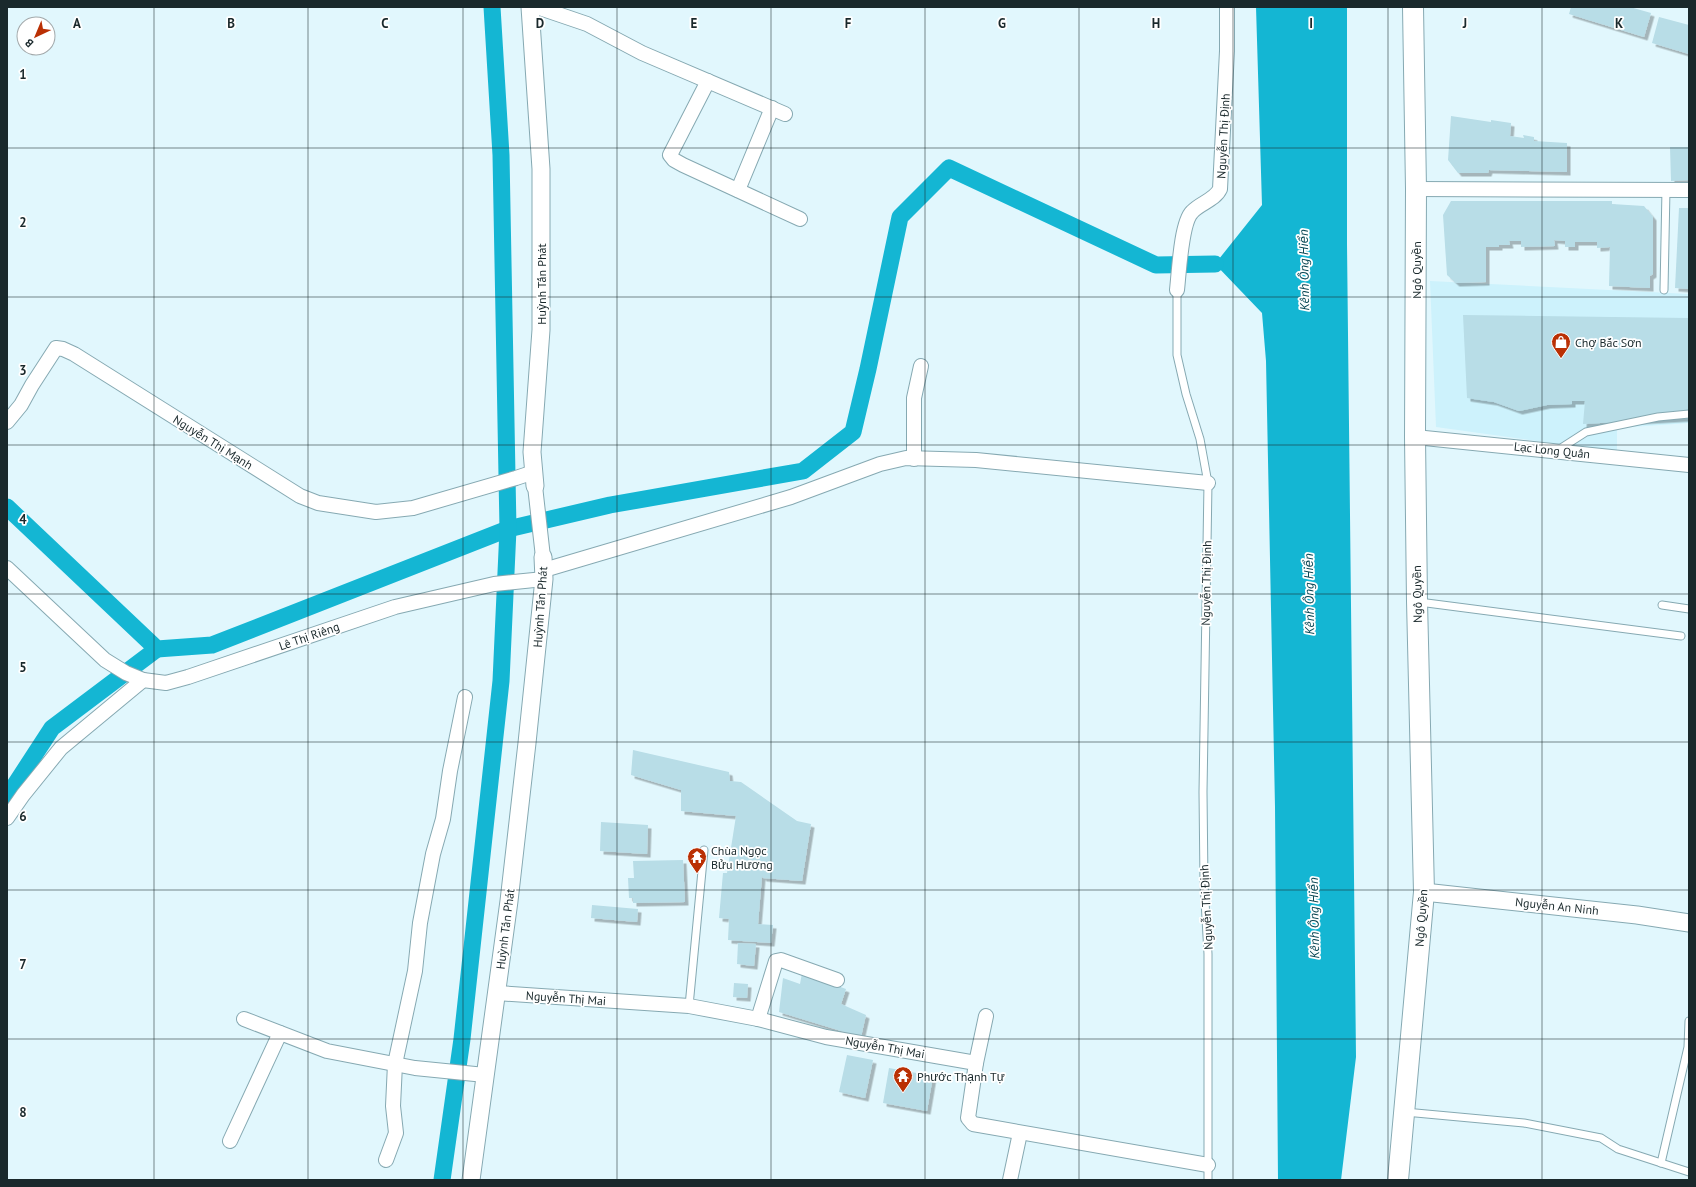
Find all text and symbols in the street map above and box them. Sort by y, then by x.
text: A [73,15,81,32]
text: B [227,15,235,32]
text: C [381,15,389,32]
text: D [536,15,544,32]
text: E [691,15,698,32]
text: F [845,15,852,32]
text: G [998,15,1006,32]
text: H [1152,15,1160,32]
text: I [1309,15,1313,32]
text: J [1462,15,1467,32]
text: K [1615,15,1623,32]
north arrow [16,16,56,56]
text: B [21,36,36,50]
text: 1 [19,66,27,83]
street label: Nguyễn Thị Định [1213,93,1233,179]
text: 2 [19,214,27,231]
water label: Kênh Ông Hiển [1295,229,1313,311]
street label: Ngô Quyền [1409,241,1424,299]
street label: Huỳnh Tấn Phát [534,243,549,325]
shop icon: Chợ Bắc Sơn [1550,331,1572,359]
place label: Chợ Bắc Sơn [1575,335,1642,350]
text: 3 [19,362,27,379]
street label: Nguyễn Thị Mạnh [170,412,256,472]
street label: Lạc Long Quân [1513,439,1591,461]
text: 4 [19,511,27,528]
street label: Nguyễn Thị Định [1198,540,1214,626]
water label: Kênh Ông Hiển [1300,553,1318,635]
street label: Ngô Quyền [1409,565,1425,623]
street label: Huỳnh Tấn Phát [530,566,550,648]
street label: Lê Thị Riêng [277,619,341,653]
text: 5 [19,659,27,676]
text: 6 [19,808,27,825]
place label: Chùa Ngọc Bửu Hương [711,843,773,872]
temple icon: Chùa Ngọc Bửu Hương [686,846,708,874]
street label: Nguyễn Thị Định [1196,864,1216,950]
water label: Kênh Ông Hiển [1305,877,1323,959]
street label: Huỳnh Tấn Phát [493,888,517,970]
street label: Ngô Quyền [1412,889,1430,947]
street label: Nguyễn An Ninh [1515,894,1599,918]
text: 7 [19,956,27,973]
street label: Nguyễn Thị Mai [525,988,607,1008]
street label: Nguyễn Thị Mai [844,1033,926,1061]
temple icon: Phước Thạnh Tự [892,1065,914,1093]
place label: Phước Thạnh Tự [917,1069,1005,1084]
text: 8 [19,1104,27,1121]

